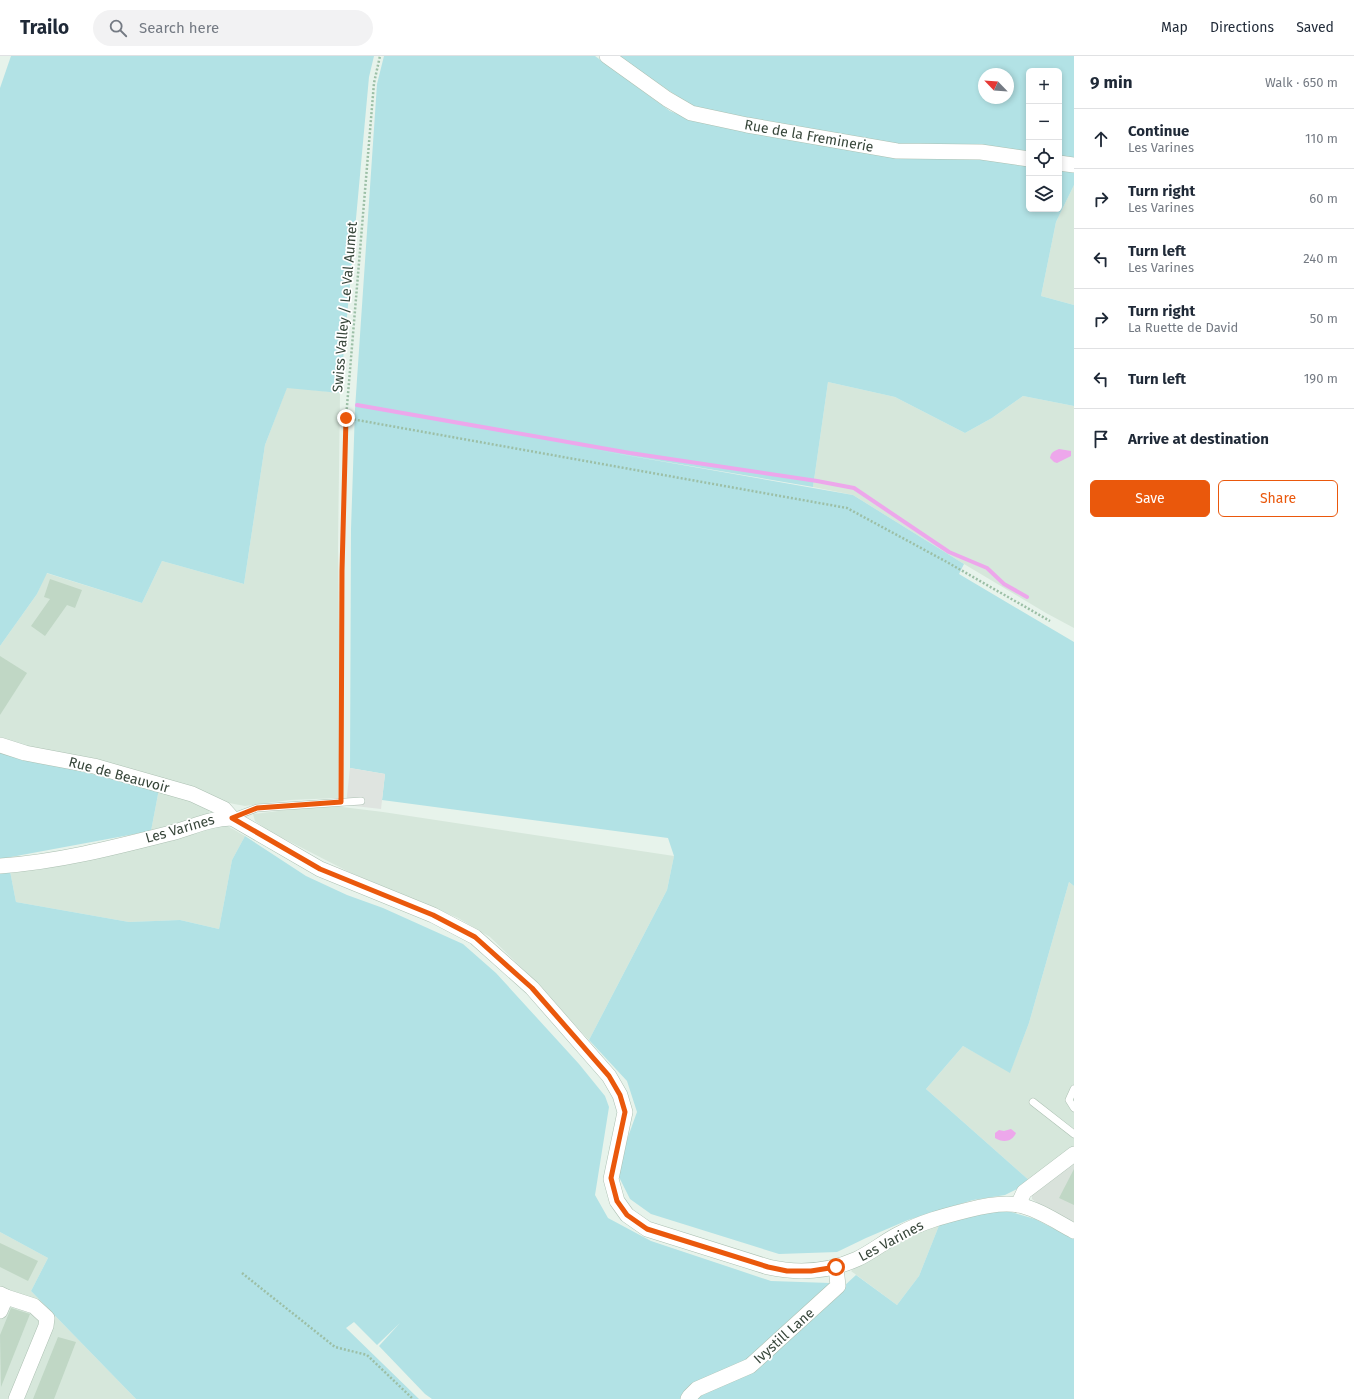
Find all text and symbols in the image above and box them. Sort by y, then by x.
search box [93,10,373,46]
text: Trailo [20,16,69,39]
icon: search [107,17,129,39]
text: Search here [139,19,219,37]
text: Map [1161,19,1188,36]
text: Directions [1210,19,1274,36]
text: Saved [1296,19,1334,36]
north arrow [978,68,1014,104]
map controls [1026,68,1062,212]
button: + [1026,68,1062,104]
text: 9 min [1090,72,1133,93]
text: Walk · 650 m [1265,75,1338,90]
button: − [1026,104,1062,140]
street label: Rue de la Freminerie [743,116,875,156]
text: Continue [1128,122,1189,140]
icon: ahead [1090,128,1112,150]
text: 110 m [1305,131,1338,146]
button: locate [1026,140,1062,176]
text: Les Varines [1128,140,1194,155]
button: layers [1026,176,1062,212]
text: Turn right [1128,182,1195,200]
icon: right [1090,188,1112,210]
text: 60 m [1309,191,1338,206]
text: Les Varines [1128,200,1194,215]
street label: Swiss Valley / Le Val Aumet [329,220,361,393]
text: Turn left [1128,242,1186,260]
icon: left [1090,248,1112,270]
text: 240 m [1303,251,1338,266]
text: Les Varines [1128,260,1194,275]
text: Turn right [1128,302,1195,320]
icon: right [1090,308,1112,330]
text: 50 m [1310,311,1338,326]
text: La Ruette de David [1128,320,1238,335]
icon: left [1090,368,1112,390]
text: Turn left [1128,370,1186,388]
text: 190 m [1304,371,1338,386]
route end [337,409,355,427]
icon: arrive [1090,428,1112,450]
text: Arrive at destination [1128,430,1269,448]
button: Save [1090,480,1210,517]
button: Share [1218,480,1338,517]
street label: Rue de Beauvoir [67,753,172,797]
street label: Les Varines [143,811,217,847]
street label: Les Varines [856,1217,927,1265]
route start [827,1258,845,1276]
street label: Ivystill Lane [750,1304,818,1368]

